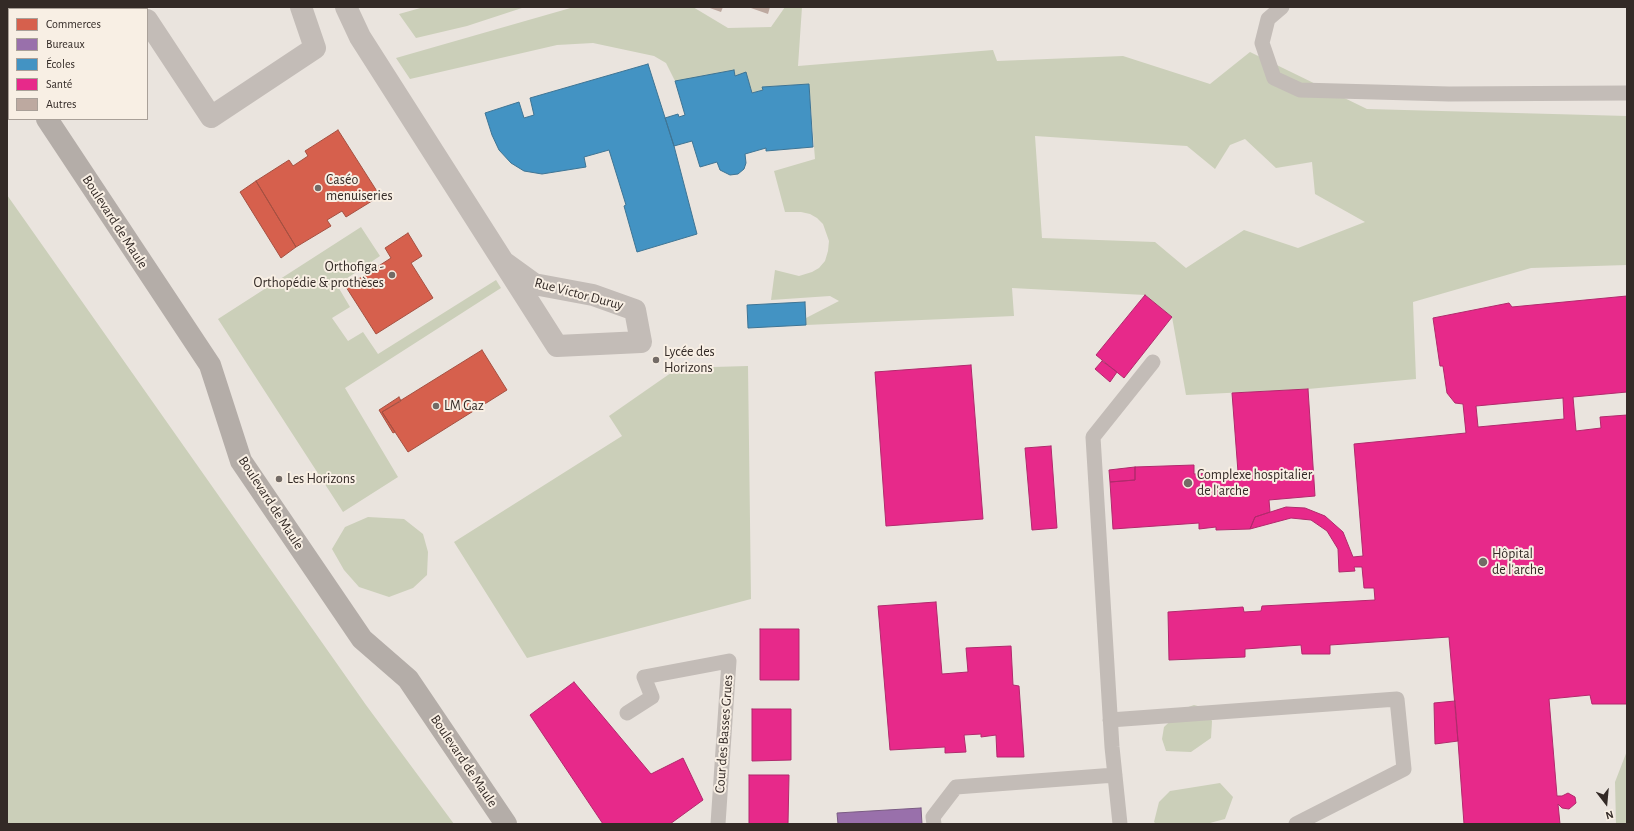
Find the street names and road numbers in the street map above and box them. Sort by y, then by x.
street label: Boulevard de Maule [79,172,151,272]
street label: Rue Victor Duruy [533,274,625,314]
street label: Boulevard de Maule [235,453,307,553]
street label: Cour des Basses Grues [711,674,737,794]
street label: Boulevard de Maule [427,712,501,810]

